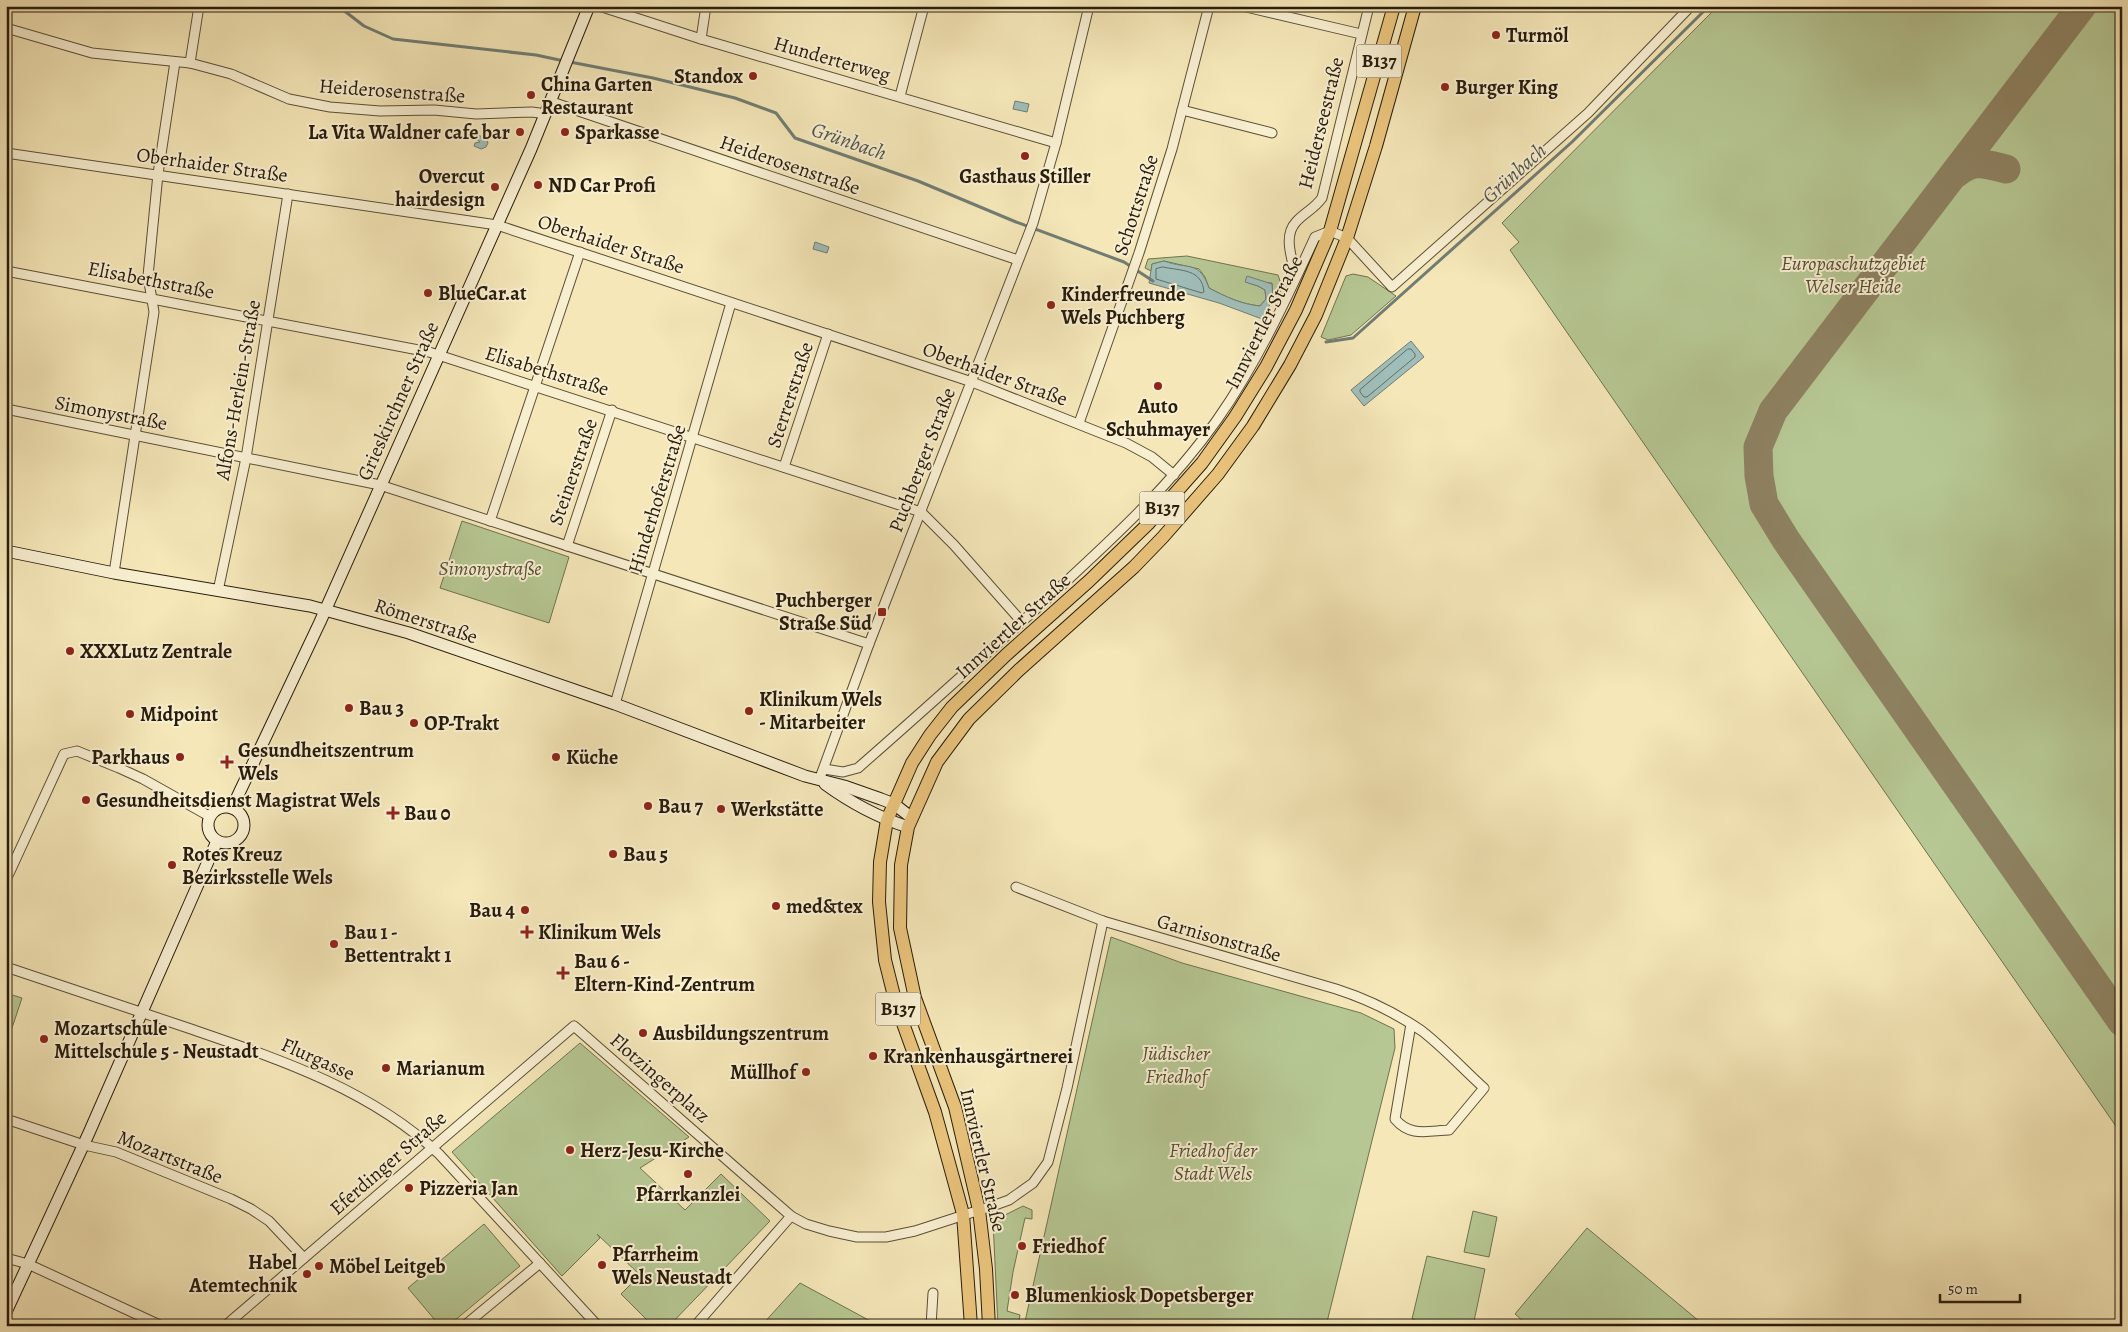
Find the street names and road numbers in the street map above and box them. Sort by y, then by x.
street label: Hunderterweg [770,29,894,89]
road number: B137 [1356,44,1402,78]
street label: Heiderseestraße [1292,54,1350,192]
street label: Heiderosenstraße [318,72,466,110]
street label: Heiderosenstraße [716,128,864,202]
street label: Oberhaider Straße [135,141,289,189]
street label: Schottstraße [1107,151,1165,259]
street label: Oberhaider Straße [534,208,688,280]
street label: Innviertler Straße [1219,251,1309,393]
street label: Elisabethstraße [85,255,217,305]
street label: Alfons-Herlein-Straße [209,298,267,483]
street label: Grieskirchner Straße [351,317,445,485]
street label: Oberhaider Straße [919,335,1071,413]
street label: Sterrerstraße [760,338,820,452]
street label: Elisabethstraße [482,339,612,403]
street label: Puchberger Straße [882,384,962,536]
street label: Simonystraße [52,389,170,437]
street label: Steinerstraße [542,415,604,529]
street label: Hinderhoferstraße [621,421,693,577]
road number: B137 [1140,492,1184,524]
street label: Innviertler Straße [950,567,1077,685]
street label: Römerstraße [371,592,481,650]
street label: Garnisonstraße [1154,907,1284,969]
road number: B137 [876,992,920,1026]
street label: Flotzingerplatz [604,1027,716,1129]
street label: Flurgasse [277,1031,359,1087]
street label: Innviertler Straße [953,1086,1013,1234]
street label: Eferdinger Straße [324,1105,452,1221]
street label: Mozartstraße [113,1124,227,1190]

